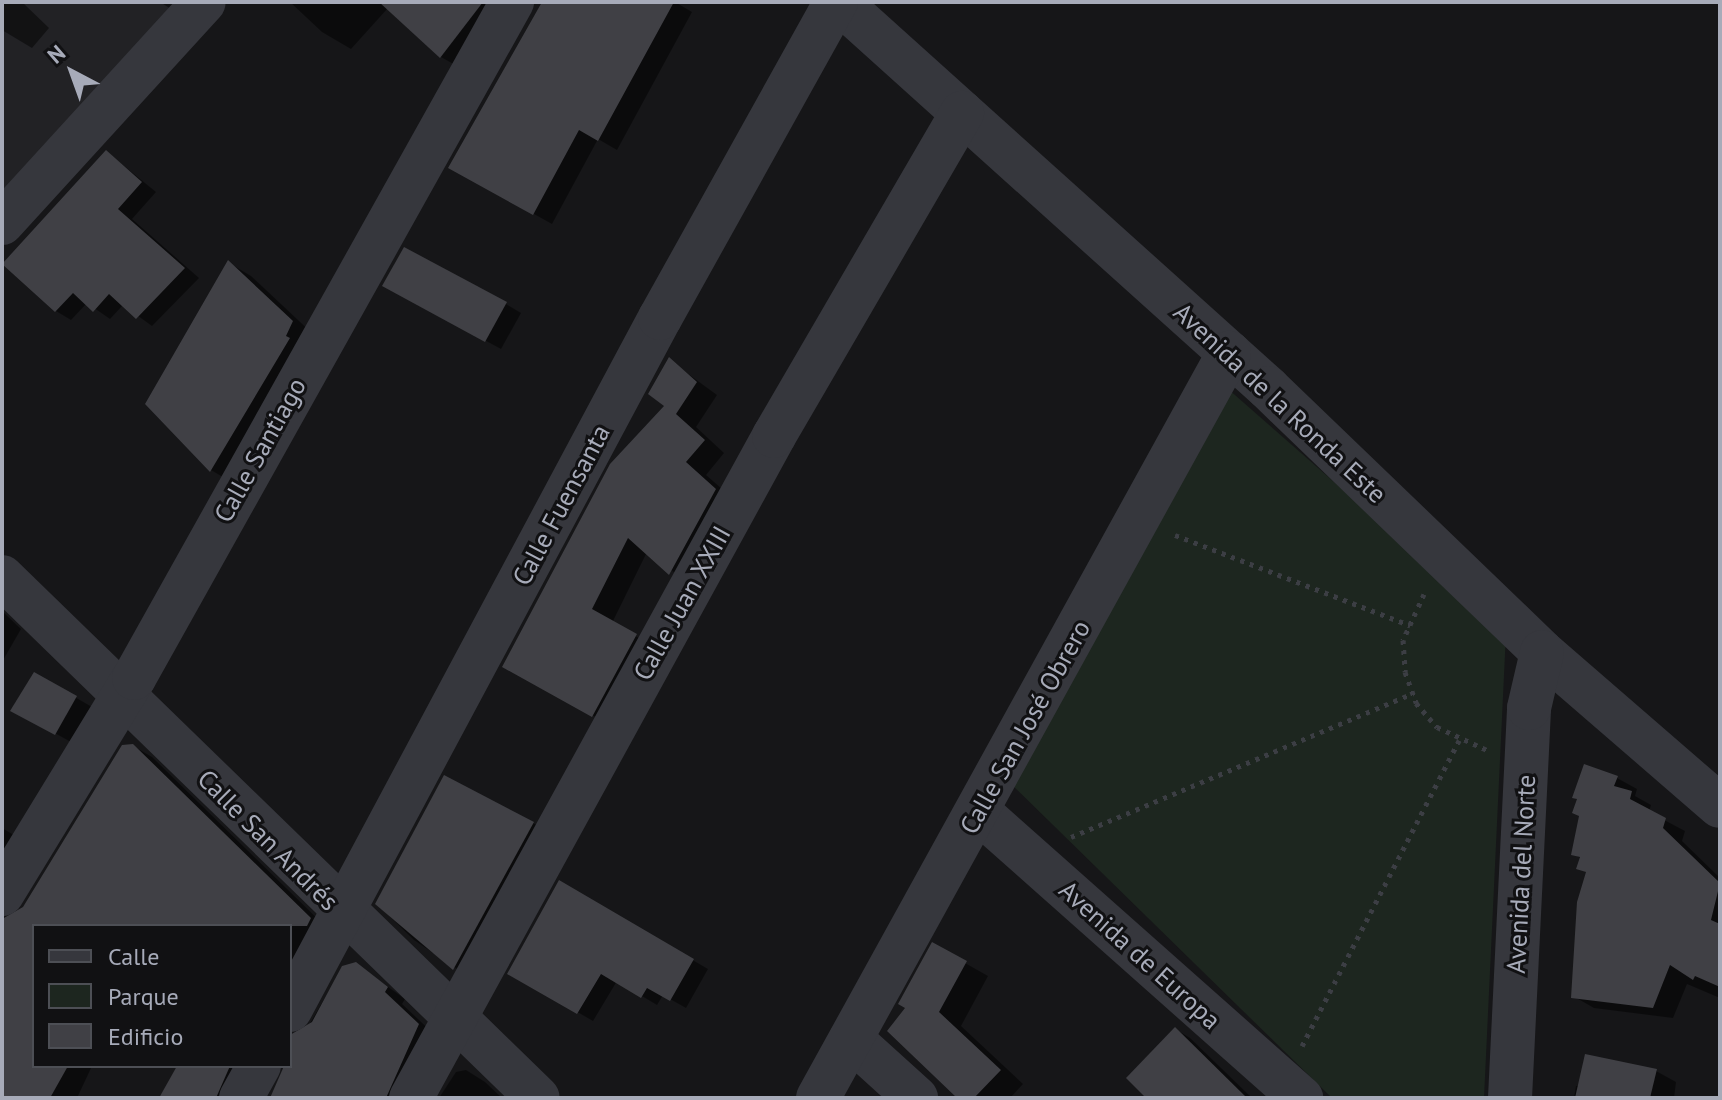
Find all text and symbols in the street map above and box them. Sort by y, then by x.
north arrow [32,32,112,112]
text: N [42,39,71,69]
street label: Avenida de la Ronda Este [1167,296,1393,510]
street label: Calle Santiago [208,372,312,528]
street label: Calle Fuensanta [506,419,616,591]
street label: Calle Juan XXIII [627,520,737,686]
street label: Calle San José Obrero [953,615,1097,839]
street label: Calle San Andrés [191,763,345,917]
street label: Avenida del Norte [1500,774,1542,974]
street label: Avenida de Europa [1053,874,1227,1036]
legend [32,924,292,1068]
text: Calle [108,941,159,972]
text: Parque [108,981,179,1012]
text: Edificio [108,1021,183,1052]

